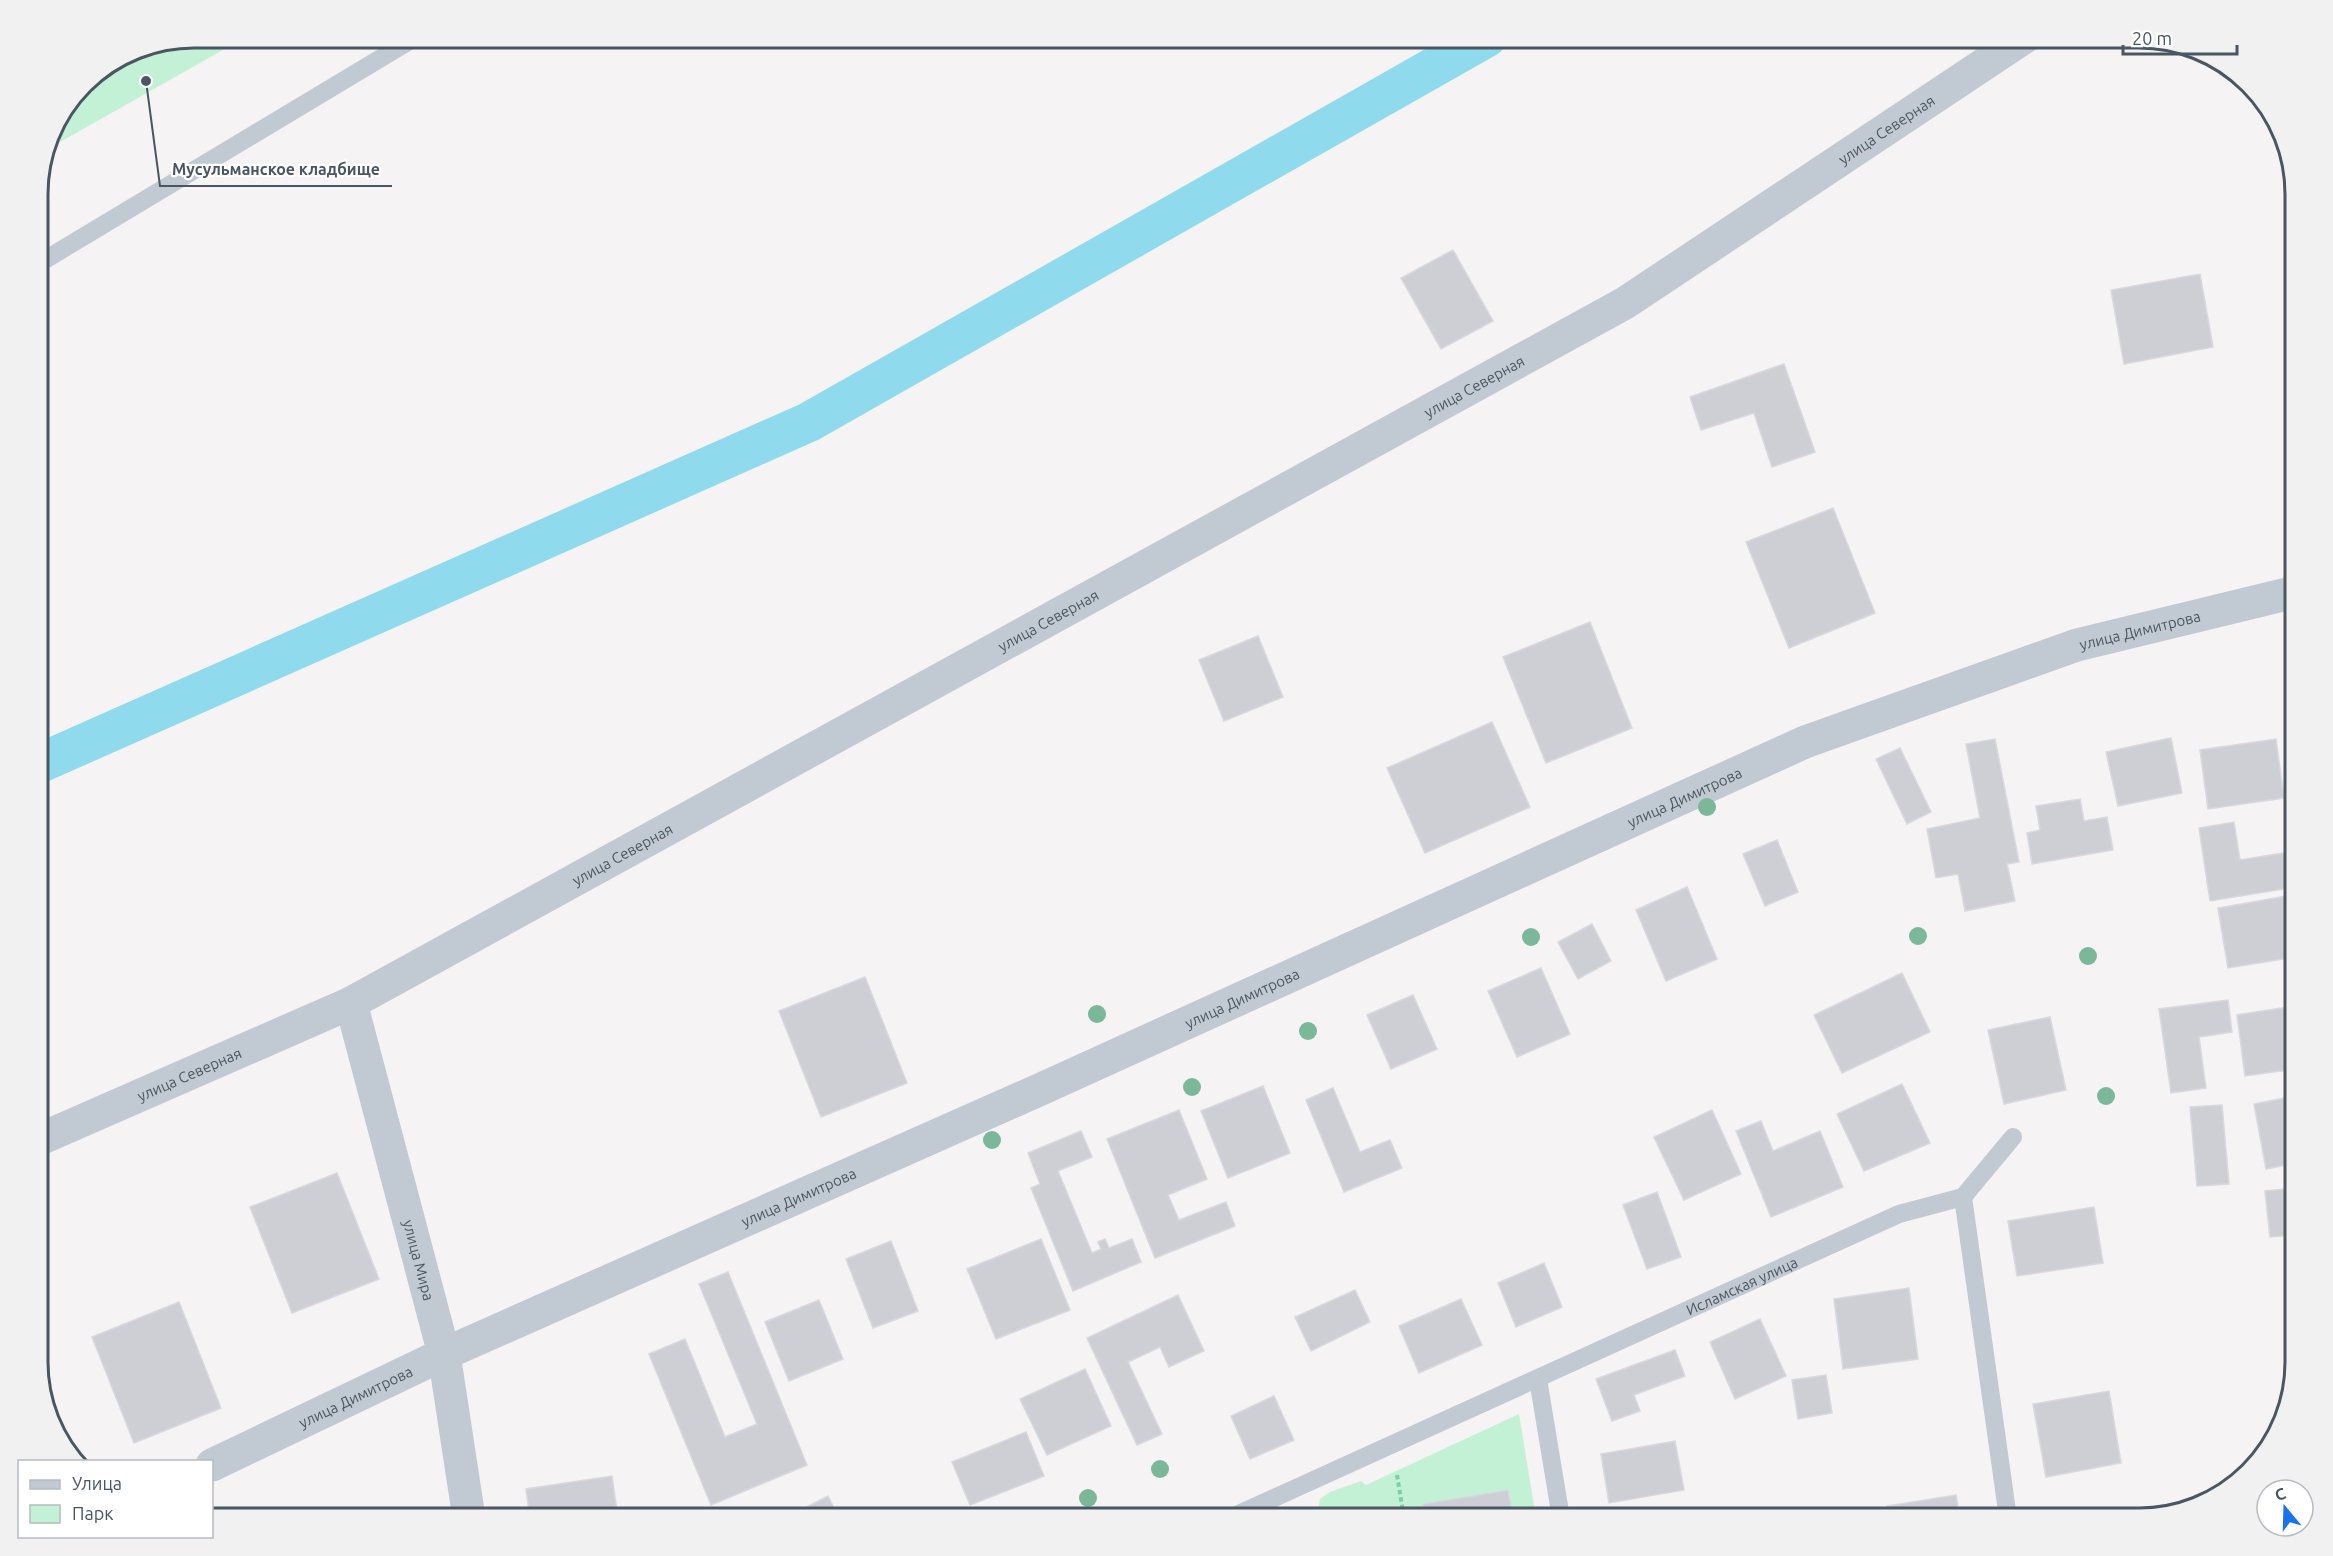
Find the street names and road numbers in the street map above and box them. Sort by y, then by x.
street label: улица Северная [1835,91,1938,167]
street label: улица Северная [1421,352,1527,420]
street label: улица Северная [995,586,1101,654]
street label: улица Димитрова [2078,607,2202,653]
street label: улица Димитрова [1624,763,1744,830]
street label: улица Северная [569,820,675,888]
street label: улица Димитрова [1182,964,1302,1031]
street label: улица Северная [134,1044,244,1104]
street label: улица Димитрова [738,1164,859,1230]
street label: улица Мира [400,1218,438,1302]
street label: Исламская улица [1683,1253,1800,1318]
street label: улица Димитрова [296,1362,415,1431]

